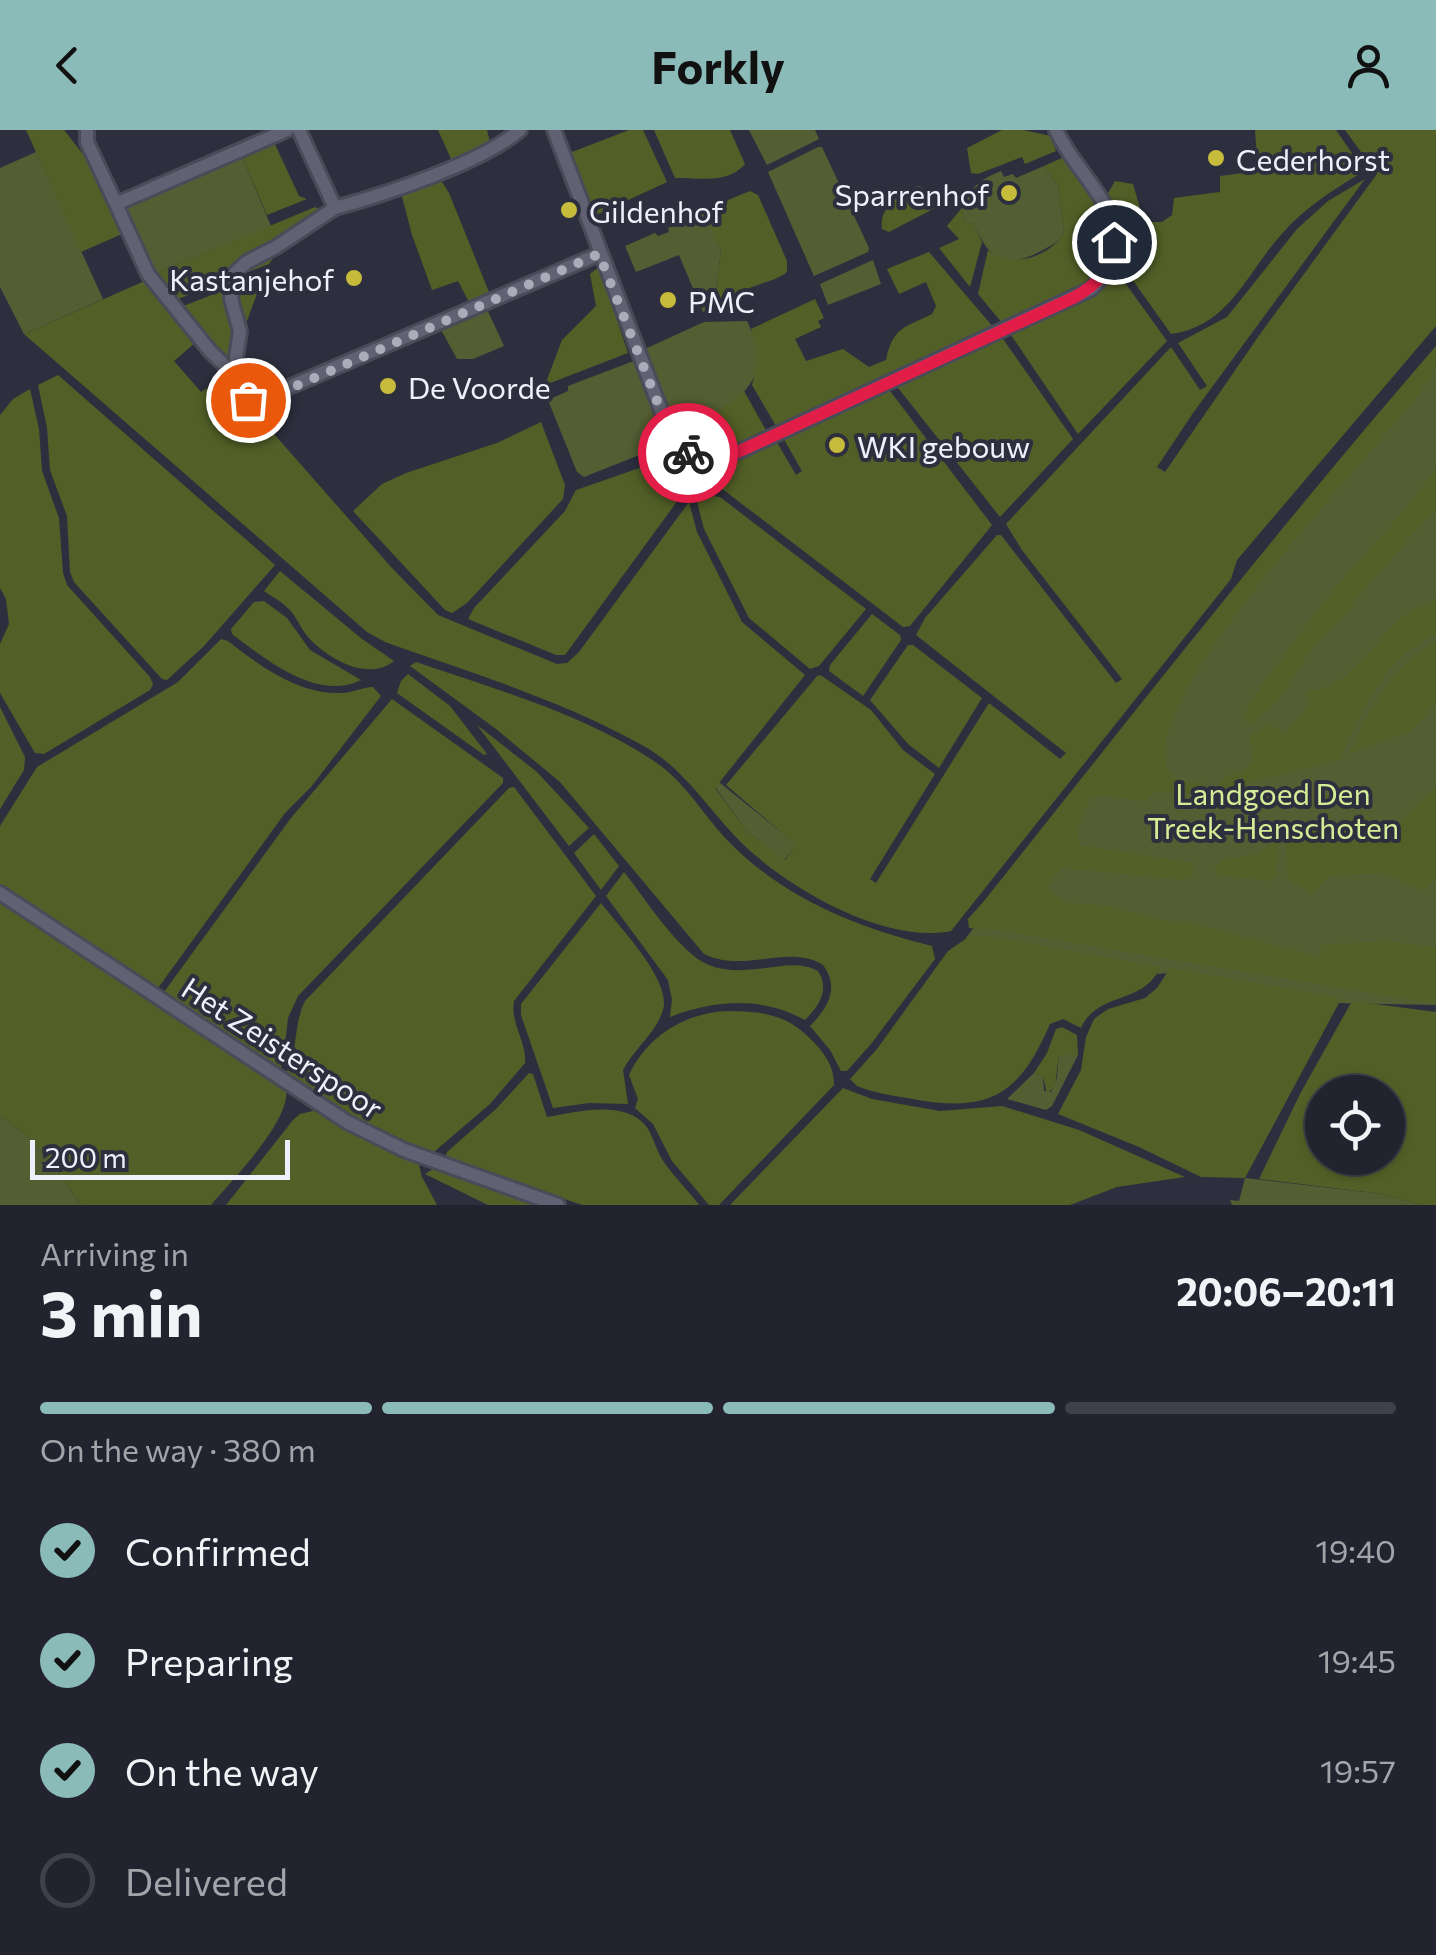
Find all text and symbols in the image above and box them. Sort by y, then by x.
icon: back [40,38,95,93]
text: Forkly [651,38,785,93]
icon: person [1341,38,1396,93]
place label: Cederhorst [1236,140,1390,177]
marker: Cederhorst [1205,147,1227,169]
place label: Sparrenhof [835,175,989,212]
marker: Sparrenhof [998,182,1020,204]
place label: Gildenhof [589,192,724,229]
marker: Gildenhof [558,199,580,221]
pin [1072,200,1157,285]
icon: home [1087,215,1142,270]
place label: Kastanjehof [169,260,334,297]
marker: Kastanjehof [343,267,365,289]
place label: PMC [688,282,755,319]
marker: PMC [657,289,679,311]
pin [206,358,291,443]
place label: De Voorde [408,368,551,405]
icon: bag [221,373,276,428]
marker: De Voorde [377,375,399,397]
courier [638,403,738,503]
icon: bike [661,426,716,481]
place label: WKI gebouw [857,427,1030,464]
marker: WKI gebouw [826,434,848,456]
park label: Landgoed Den Treek-Henschoten [1147,774,1399,845]
street label: Het Zeisterspoor [176,968,390,1126]
map controls [1305,1075,1405,1175]
button: locate [1305,1075,1405,1175]
scale bar [30,1135,290,1180]
text: 200 m [45,1140,127,1174]
text: Arriving in [40,1233,189,1273]
text: 20:06–20:11 [1176,1267,1396,1314]
text: 3 min [40,1271,203,1350]
text: On the way · 380 m [40,1429,316,1469]
icon: check [40,1523,95,1578]
text: Confirmed [125,1527,311,1574]
text: 19:40 [1315,1530,1396,1570]
icon: check [40,1633,95,1688]
text: Preparing [125,1637,293,1684]
text: 19:45 [1318,1640,1396,1680]
icon: check [40,1743,95,1798]
text: On the way [125,1747,319,1794]
text: 19:57 [1320,1750,1396,1790]
text: Delivered [125,1857,288,1904]

